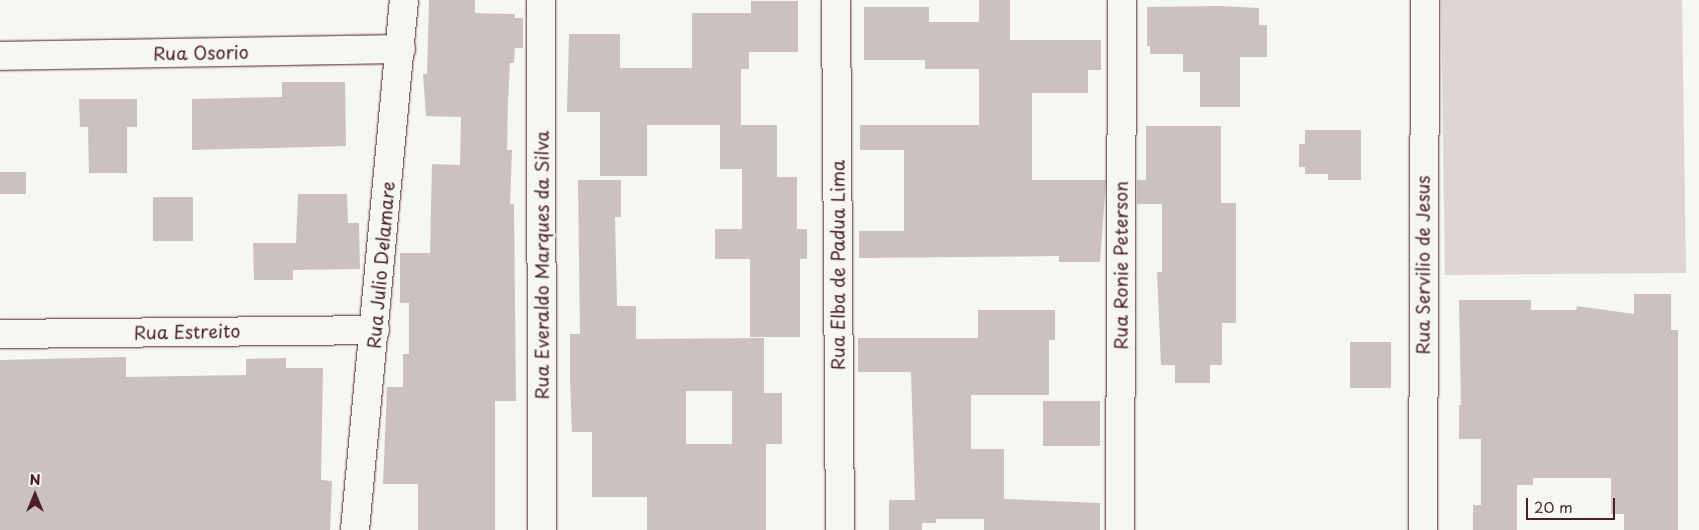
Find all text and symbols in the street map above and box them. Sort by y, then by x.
street label: Rua Osorio [152,41,250,65]
street label: Rua Everaldo Marques da Silva [531,130,553,400]
street label: Rua Elba de Padua Lima [827,159,849,371]
street label: Rua Servilio de Jesus [1412,174,1434,356]
street label: Rua Julio Delamare [363,179,399,351]
street label: Rua Ronie Peterson [1110,181,1132,349]
street label: Rua Estreito [133,320,241,344]
text: N [29,469,41,490]
north arrow [10,470,60,520]
scale bar [1529,488,1618,520]
text: 20 m [1534,495,1573,518]

